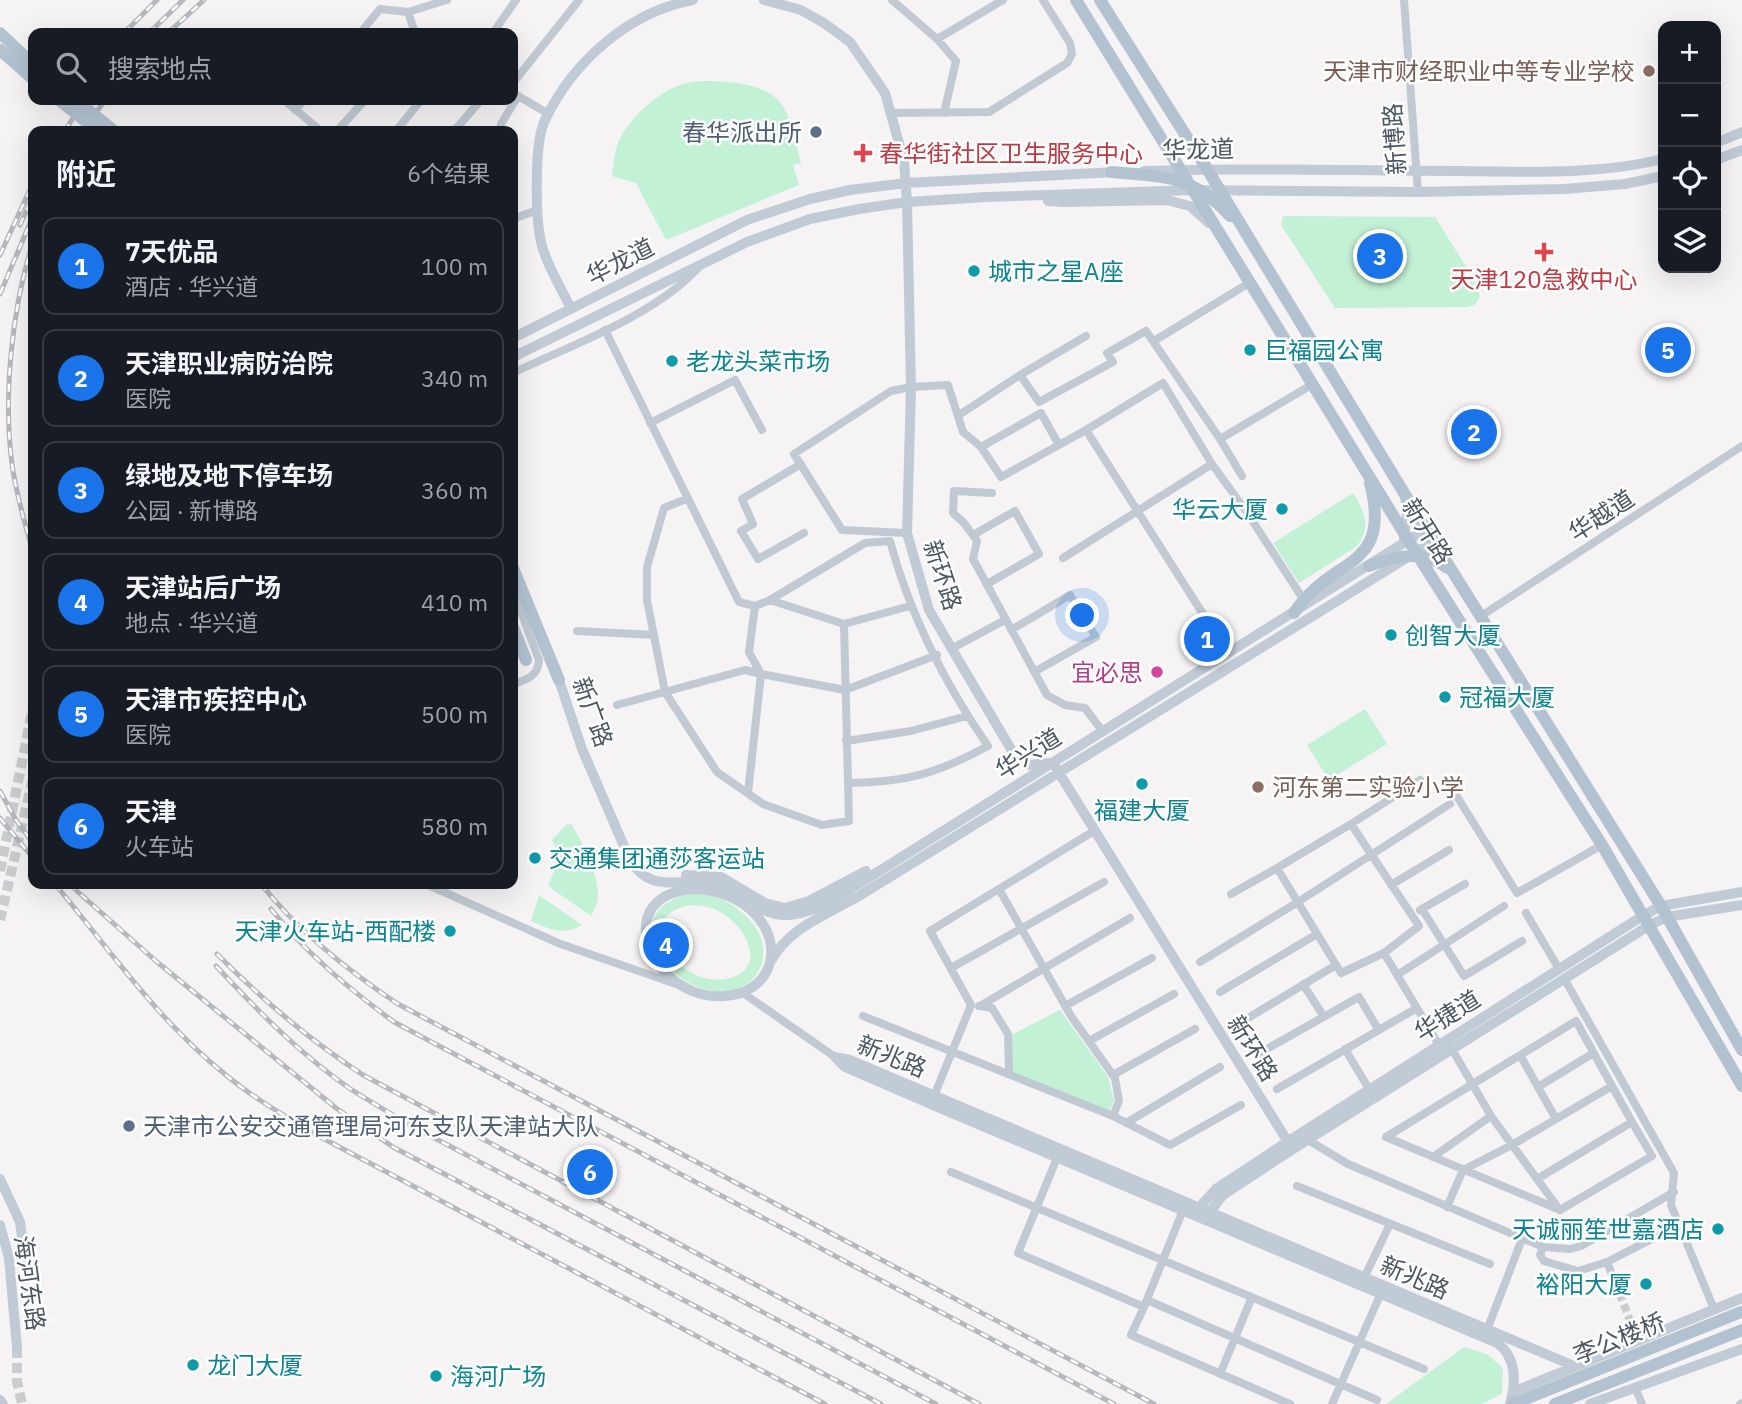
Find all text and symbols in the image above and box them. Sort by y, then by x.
map controls [1658,21,1721,273]
button: + [1658,21,1721,84]
search box [28,28,518,105]
icon: search [52,48,90,86]
text: 搜索地点 [108,51,212,85]
place label: 天津市财经职业中等专业学校 [1323,55,1635,87]
marker: 天津市财经职业中等专业学校 [1641,63,1657,79]
button: − [1658,84,1721,147]
street label: 新博路 [1376,102,1412,176]
place label: 春华派出所 [682,116,802,148]
marker: 春华派出所 [808,124,824,140]
street label: 华龙道 [1162,132,1234,166]
place label: 春华街社区卫生服务中心 [879,137,1143,169]
marker: 春华街社区卫生服务中心 [853,143,873,163]
button: locate [1658,147,1721,210]
text: 附近 [56,154,116,193]
text: 6个结果 [407,158,490,188]
button: layers [1658,210,1721,273]
street label: 华龙道 [581,230,659,292]
pin: 3 [1357,230,1403,282]
text: 7天优品 [125,234,219,268]
marker: 天津120急救中心 [1534,242,1554,262]
text: 1 [74,251,88,281]
text: 100 m [421,251,488,281]
place label: 城市之星A座 [988,255,1123,287]
marker: 城市之星A座 [966,263,982,279]
place label: 天津120急救中心 [1450,263,1638,295]
text: 酒店 · 华兴道 [125,271,258,301]
pin: 5 [1645,324,1691,376]
place label: 巨福园公寓 [1264,334,1384,366]
marker: 巨福园公寓 [1242,342,1258,358]
place label: 老龙头菜市场 [686,345,830,377]
text: 天津职业病防治院 [125,346,333,380]
marker: 老龙头菜市场 [664,353,680,369]
text: 2 [74,363,88,393]
text: 340 m [421,363,488,393]
text: 医院 [125,383,171,413]
pin: 2 [1451,406,1497,458]
text: 绿地及地下停车场 [125,458,333,492]
text: 3 [74,475,88,505]
text: 360 m [421,475,488,505]
street label: 华越道 [1562,482,1640,548]
street label: 新开路 [1395,492,1461,570]
place label: 华云大厦 [1172,493,1268,525]
text: 公园 · 新博路 [125,495,258,525]
marker: 华云大厦 [1274,501,1290,517]
street label: 新环路 [917,536,969,614]
text: 天津站后广场 [125,570,281,604]
text: 4 [74,587,88,617]
text: 410 m [421,587,488,617]
your location [1065,598,1099,632]
text: 地点 · 华兴道 [125,607,258,637]
pin: 1 [1184,613,1230,665]
place label: 创智大厦 [1405,619,1501,651]
marker: 创智大厦 [1383,627,1399,643]
place label: 宜必思 [1071,656,1143,688]
marker: 宜必思 [1149,664,1165,680]
street label: 新广路 [566,673,620,751]
place label: 冠福大厦 [1459,681,1555,713]
text: 天津市疾控中心 [125,682,307,716]
marker: 冠福大厦 [1437,689,1453,705]
text: 5 [74,699,88,729]
text: 500 m [421,699,488,729]
text: 医院 [125,719,171,749]
street label: 华兴道 [989,720,1067,786]
place label: 河东第二实验小学 [1272,771,1464,803]
marker: 福建大厦 [1134,776,1150,792]
marker: 河东第二实验小学 [1250,779,1266,795]
text: 天津 [125,794,177,828]
place label: 福建大厦 [1094,794,1190,826]
text: 6 [74,811,88,841]
text: 580 m [421,811,488,841]
text: 火车站 [125,831,194,861]
place label: 交通集团通莎客运站 [549,842,765,874]
marker: 交通集团通莎客运站 [527,850,543,866]
place label: 天津火车站-西配楼 [234,915,436,947]
pin: 4 [643,919,689,971]
marker: 天津火车站-西配楼 [442,923,458,939]
street label: 华捷道 [1408,982,1486,1048]
street label: 新环路 [1220,1009,1286,1087]
street label: 新兆路 [853,1028,931,1084]
place label: 天津市公安交通管理局河东支队天津站大队 [143,1110,599,1142]
marker: 天津市公安交通管理局河东支队天津站大队 [121,1118,137,1134]
pin: 6 [567,1146,613,1198]
place label: 天诚丽笙世嘉酒店 [1512,1213,1704,1245]
marker: 天诚丽笙世嘉酒店 [1710,1221,1726,1237]
street label: 海河东路 [7,1233,53,1333]
street label: 新兆路 [1376,1248,1454,1306]
place label: 裕阳大厦 [1536,1268,1632,1300]
marker: 裕阳大厦 [1638,1276,1654,1292]
street label: 李公楼桥 [1569,1305,1669,1371]
place label: 龙门大厦 [207,1349,303,1381]
marker: 龙门大厦 [185,1357,201,1373]
place label: 海河广场 [450,1360,546,1392]
marker: 海河广场 [428,1368,444,1384]

